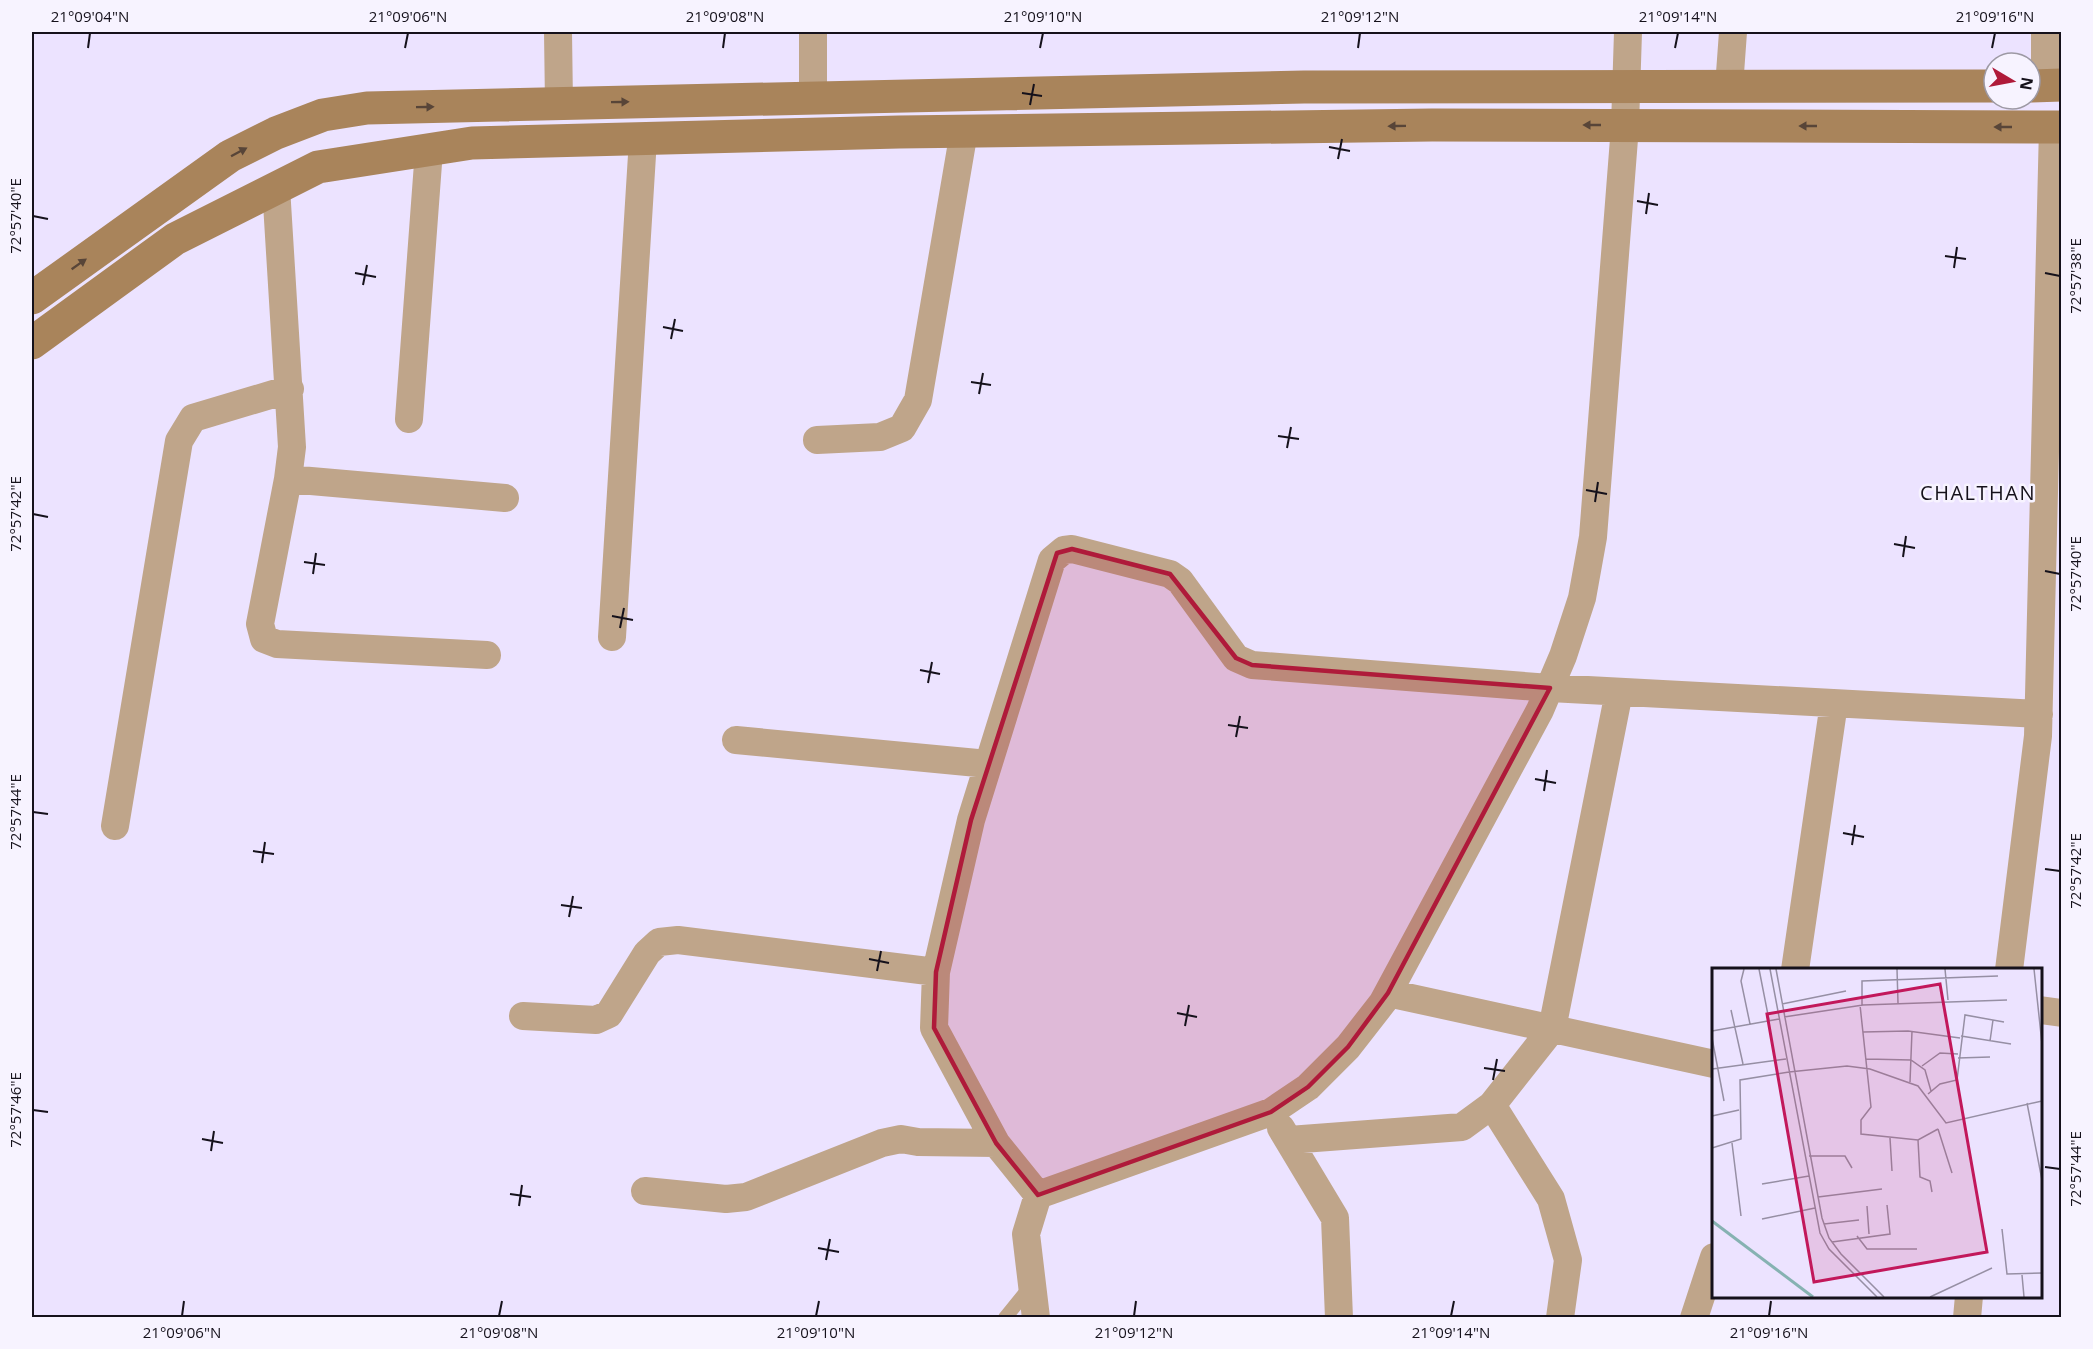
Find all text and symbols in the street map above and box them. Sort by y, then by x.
text: 21°09'04"N [51,6,129,26]
text: 21°09'06"N [369,6,447,26]
text: 21°09'08"N [686,6,764,26]
text: 21°09'10"N [1004,6,1082,26]
text: 21°09'12"N [1321,6,1399,26]
text: 21°09'14"N [1639,6,1717,26]
text: 21°09'16"N [1956,6,2034,26]
north arrow [1982,51,2042,111]
text: N [2015,75,2039,92]
one-way arrow [611,98,630,107]
one-way arrow [416,102,435,111]
one-way arrow [1583,120,1602,130]
one-way arrow [1388,121,1407,130]
one-way arrow [1799,121,1818,131]
one-way arrow [1994,122,2013,132]
one-way arrow [231,147,248,157]
text: 72°57'40"E [5,178,25,254]
text: 72°57'38"E [2065,238,2085,314]
one-way arrow [71,258,87,270]
text: 72°57'42"E [5,476,25,552]
district label: CHALTHAN [1920,479,2036,506]
text: 72°57'40"E [2065,536,2085,612]
text: 72°57'44"E [5,774,25,850]
text: 72°57'42"E [2065,833,2085,909]
inset map [1712,968,2042,1298]
text: 72°57'46"E [5,1072,25,1148]
text: 72°57'44"E [2065,1131,2085,1207]
text: 21°09'06"N [143,1322,221,1342]
text: 21°09'08"N [460,1322,538,1342]
text: 21°09'10"N [777,1322,855,1342]
text: 21°09'12"N [1095,1322,1173,1342]
text: 21°09'14"N [1412,1322,1490,1342]
text: 21°09'16"N [1730,1322,1808,1342]

